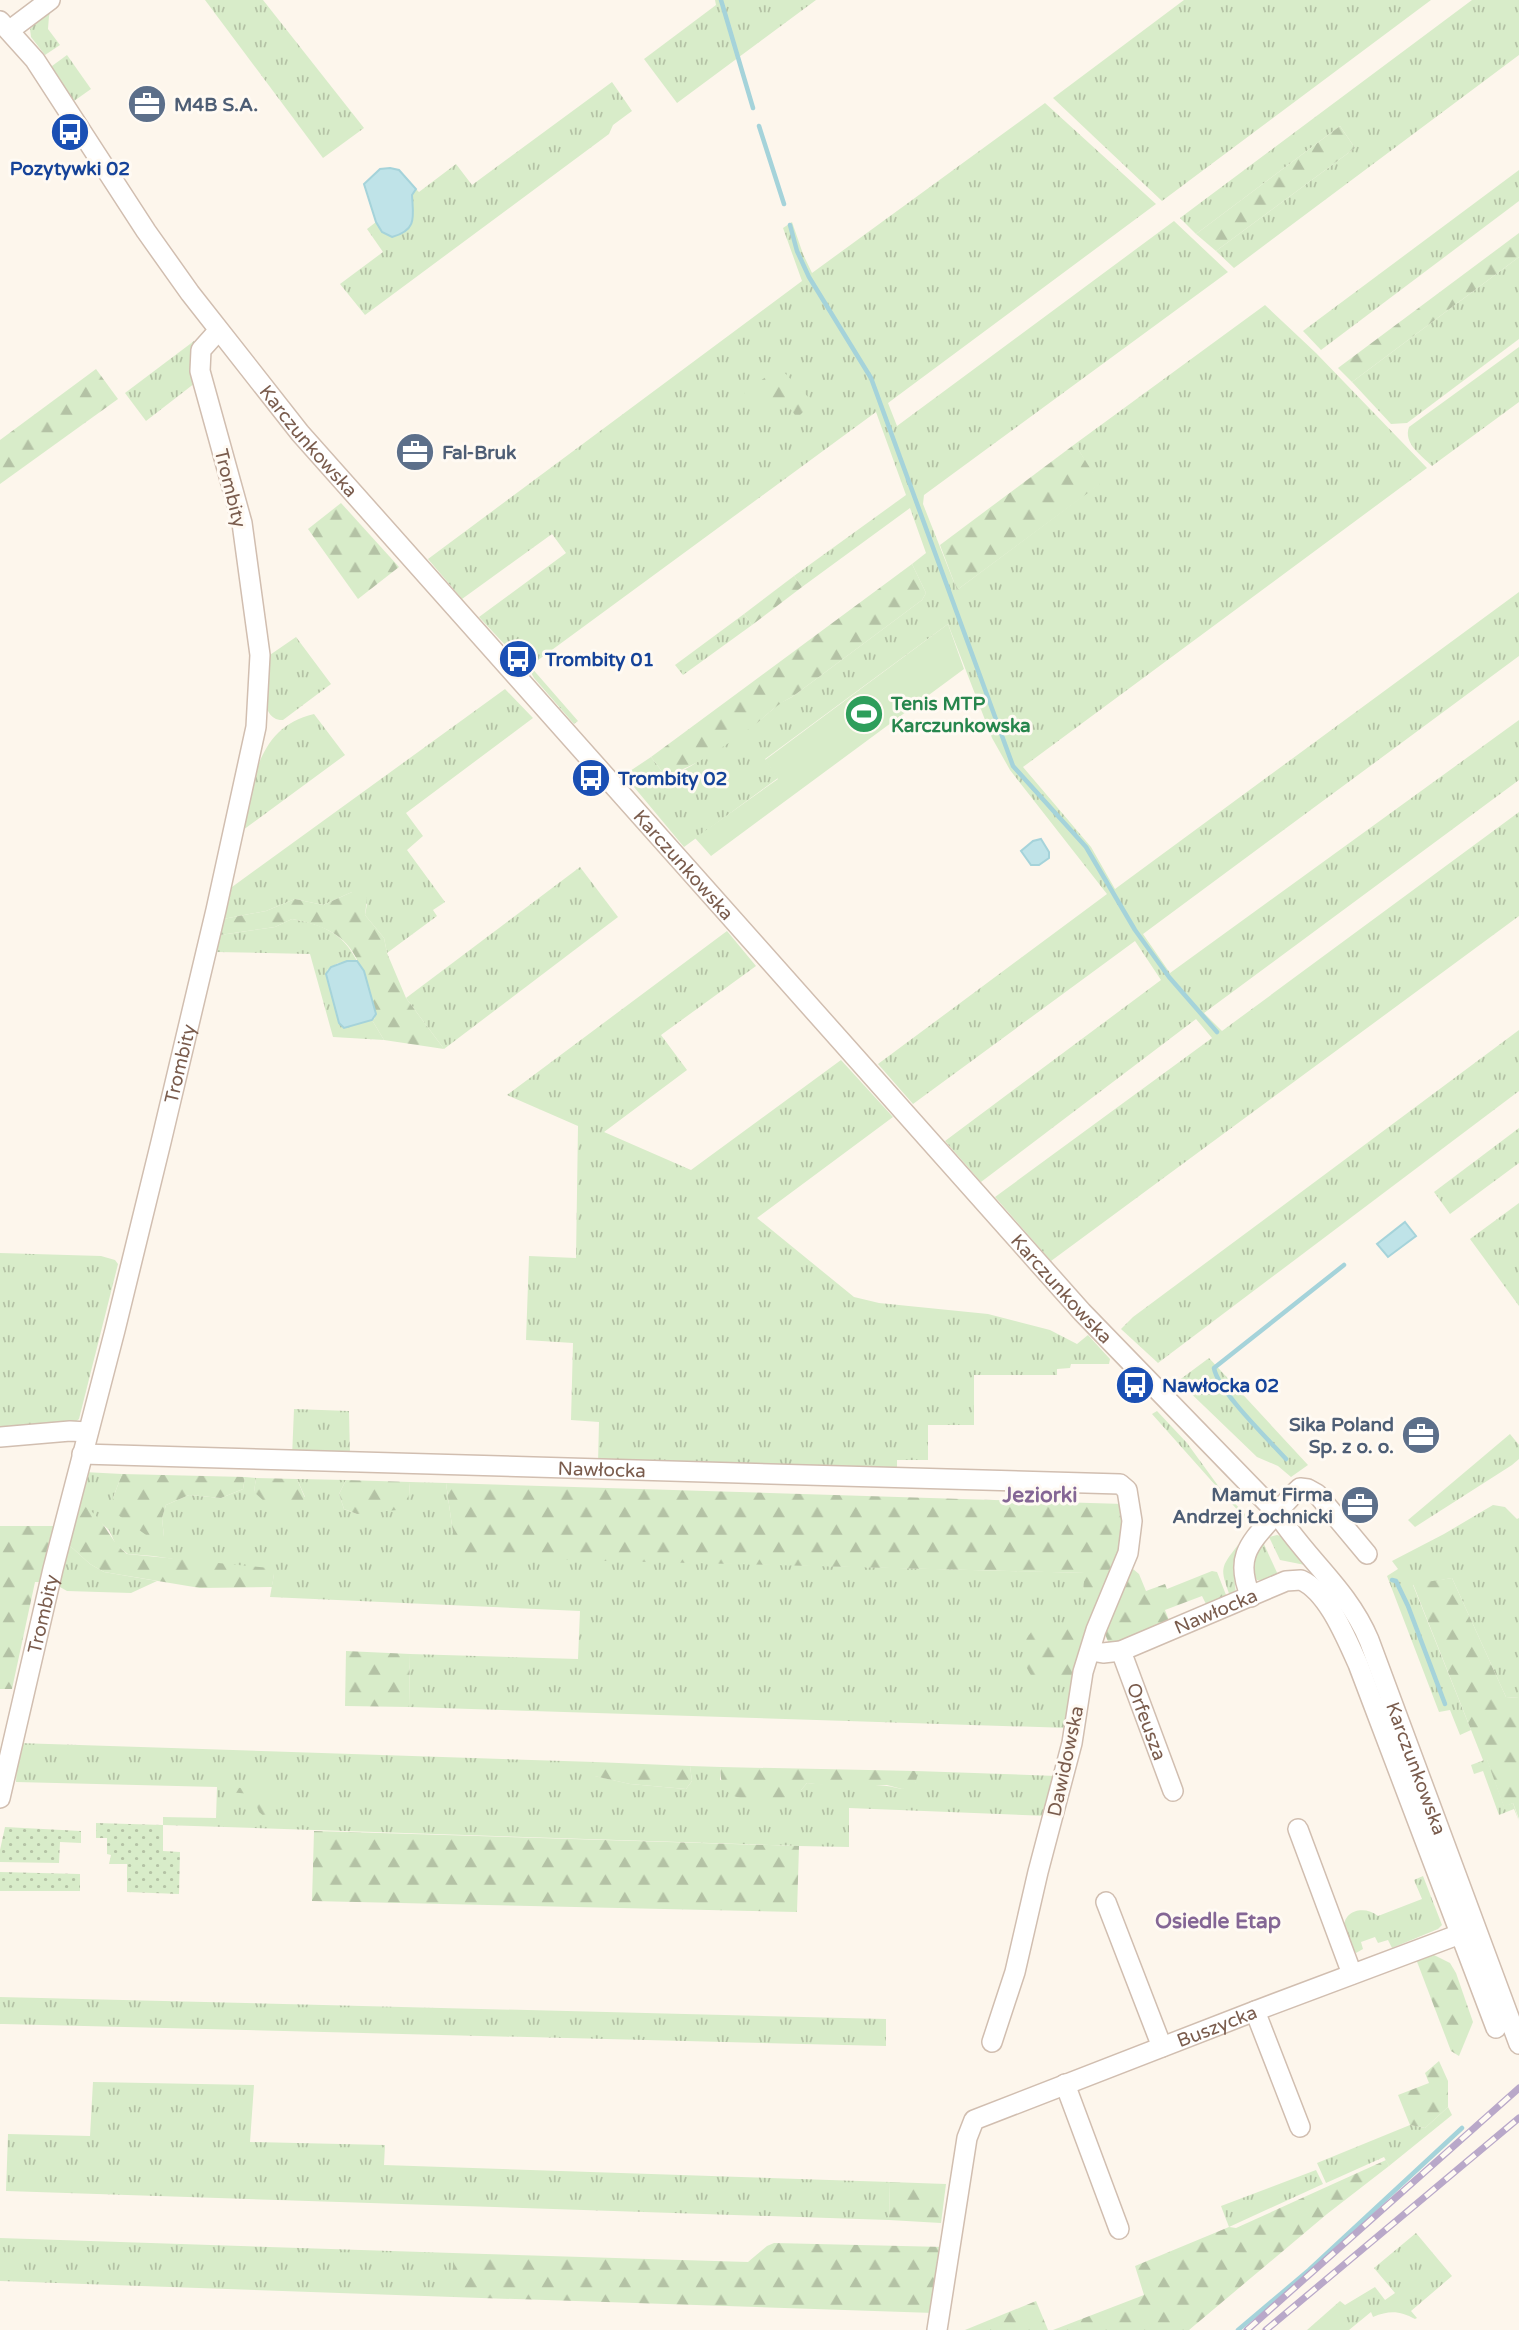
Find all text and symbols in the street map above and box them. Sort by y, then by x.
office icon: M4B S.A. [126,83,168,125]
place label: M4B S.A. [174,94,258,116]
bus stop icon: Pozytywki 02 [49,111,91,153]
place label: Pozytywki 02 [10,158,130,181]
street label: Karczunkowska [255,381,362,502]
office icon: Fal-Bruk [394,431,436,473]
place label: Fal-Bruk [442,442,517,464]
street label: Trombity [210,447,250,530]
bus stop icon: Trombity 01 [497,638,539,680]
place label: Trombity 01 [544,649,654,672]
sports icon: Tenis MTP Karczunkowska [843,693,885,735]
place label: Tenis MTP Karczunkowska [890,693,1031,737]
bus stop icon: Trombity 02 [570,757,612,799]
place label: Trombity 02 [617,768,727,791]
street label: Karczunkowska [629,806,738,925]
street label: Trombity [161,1022,201,1106]
street label: Karczunkowska [1006,1230,1116,1348]
bus stop icon: Nawłocka 02 [1114,1364,1156,1406]
place label: Nawłocka 02 [1162,1375,1279,1397]
place label: Sika Poland Sp. z o. o. [1289,1414,1394,1459]
office icon: Sika Poland Sp. z o. o. [1400,1414,1442,1456]
street label: Nawłocka [557,1458,646,1482]
district label: Jeziorki [1002,1483,1077,1508]
place label: Mamut Firma Andrzej Łochnicki [1172,1484,1333,1529]
office icon: Mamut Firma Andrzej Łochnicki [1339,1484,1381,1526]
street label: Trombity [24,1572,63,1656]
street label: Nawłocka [1171,1584,1261,1639]
street label: Orfeusza [1122,1680,1171,1763]
street label: Karczunkowska [1381,1699,1450,1838]
street label: Dawidowska [1043,1704,1088,1819]
district label: Osiedle Etap [1155,1909,1281,1934]
street label: Buszycka [1174,2001,1260,2052]

